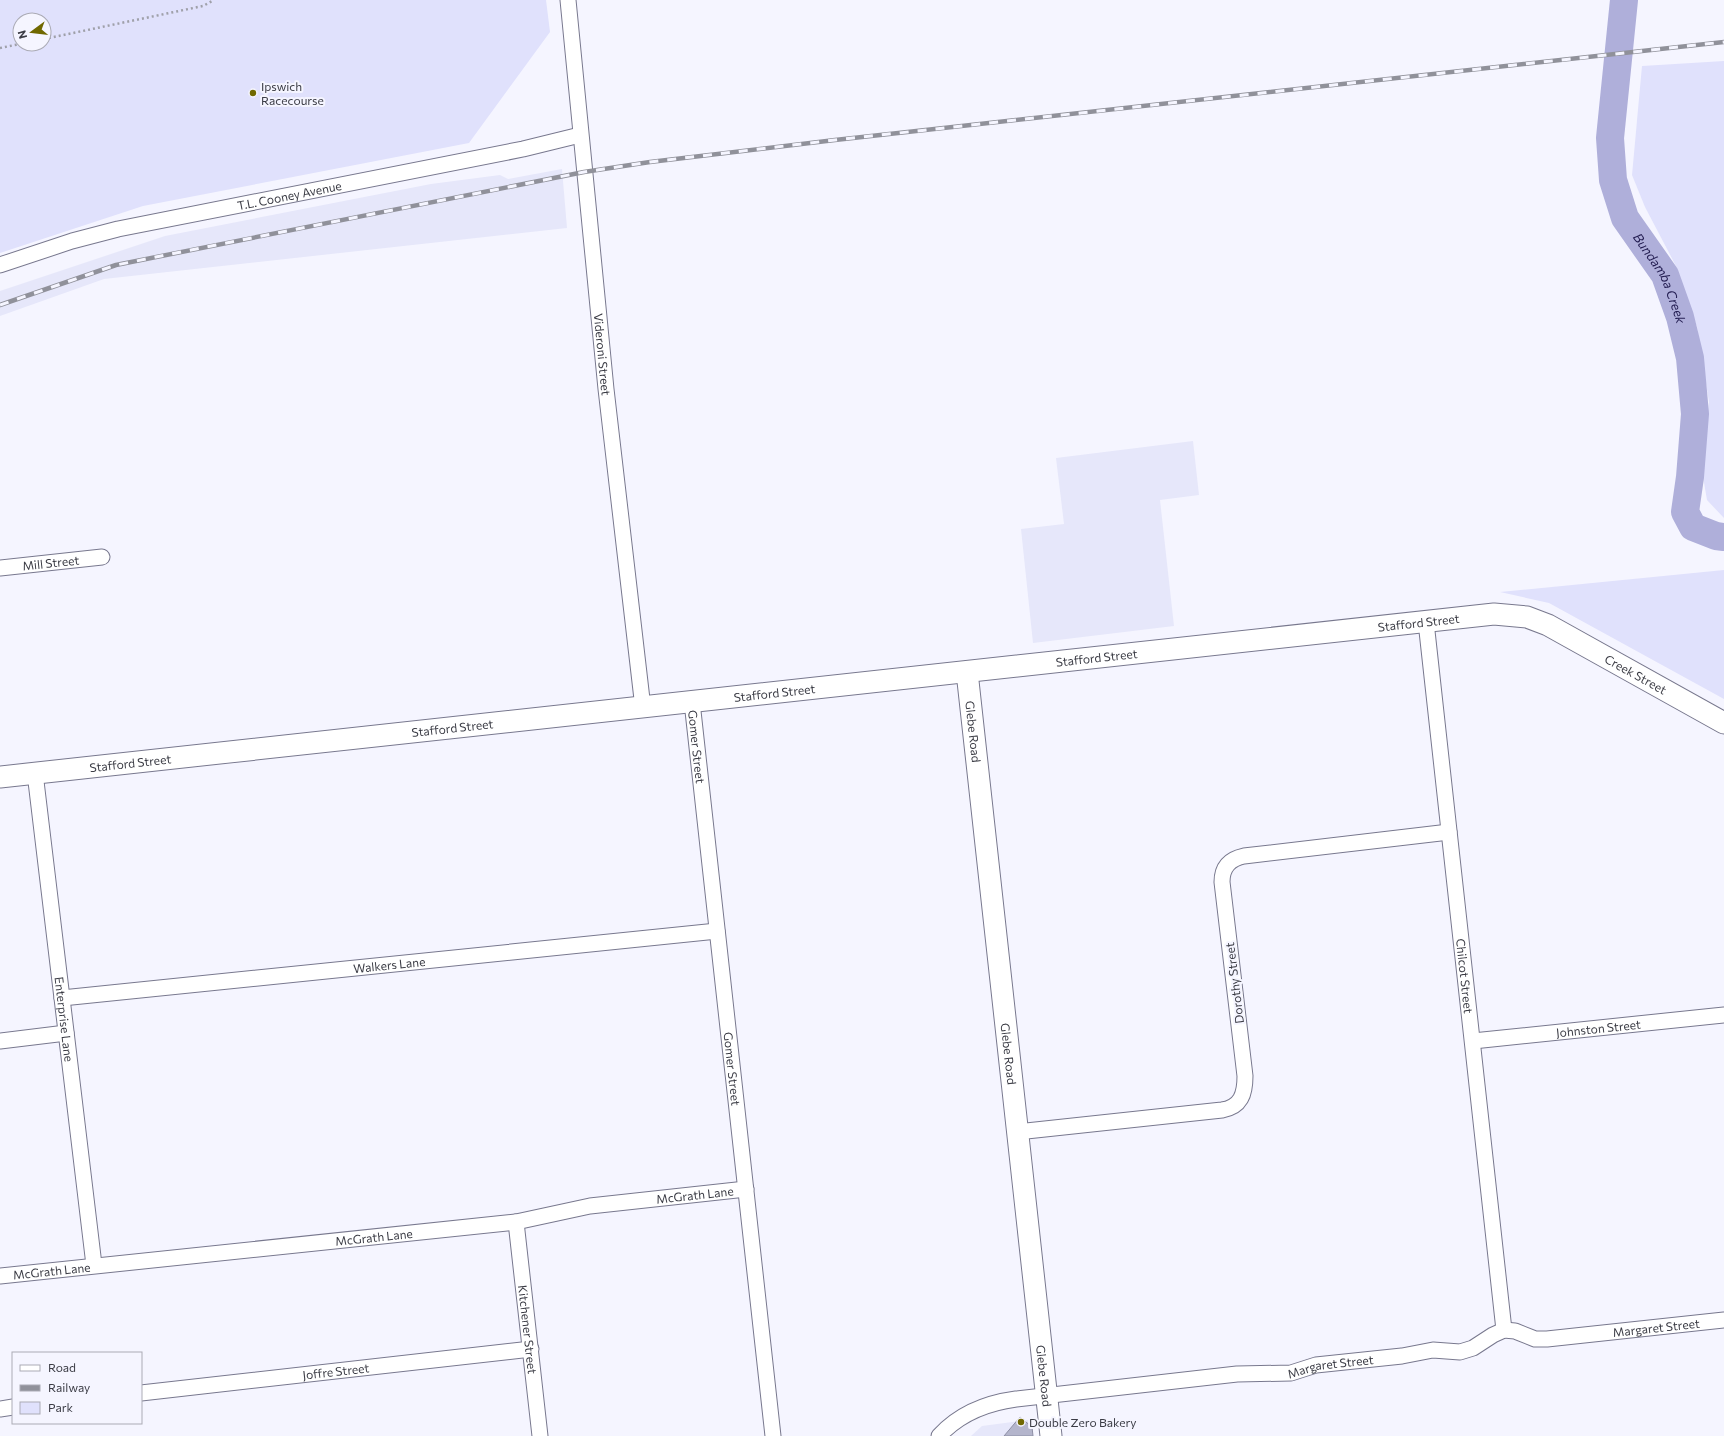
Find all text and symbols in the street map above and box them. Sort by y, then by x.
north arrow [12,12,52,52]
text: N [15,29,29,40]
place label: Ipswich Racecourse [261,79,324,107]
marker: Ipswich Racecourse [248,88,258,98]
street label: T.L. Cooney Avenue [236,178,343,212]
water label: Bundamba Creek [1630,230,1689,326]
street label: Videroni Street [592,313,614,396]
street label: Mill Street [22,553,80,573]
street label: Stafford Street [1377,611,1460,634]
street label: Stafford Street [1055,646,1138,669]
street label: Creek Street [1603,651,1669,697]
street label: Stafford Street [733,681,816,704]
street label: Glebe Road [963,700,984,763]
street label: Gomer Street [686,709,708,784]
street label: Stafford Street [411,716,494,739]
street label: Stafford Street [89,751,172,774]
street label: Chilcot Street [1454,938,1476,1014]
street label: Dorothy Street [1222,941,1246,1024]
street label: Walkers Lane [353,954,426,975]
street label: Enterprise Lane [52,976,77,1063]
street label: Johnston Street [1555,1017,1641,1040]
street label: Glebe Road [999,1022,1019,1085]
street label: Gomer Street [721,1031,743,1106]
street label: McGrath Lane [655,1183,734,1206]
street label: McGrath Lane [335,1226,413,1248]
street label: McGrath Lane [12,1260,91,1282]
street label: Kitchener Street [516,1284,540,1375]
street label: Margaret Street [1612,1316,1700,1339]
street label: Glebe Road [1034,1344,1055,1407]
legend [12,1352,142,1424]
street label: Margaret Street [1286,1352,1374,1381]
text: Road [48,1360,76,1374]
street label: Joffre Street [302,1360,370,1383]
text: Railway [48,1380,90,1394]
text: Park [48,1400,74,1414]
place label: Double Zero Bakery [1029,1415,1137,1429]
marker: Double Zero Bakery [1016,1417,1026,1427]

